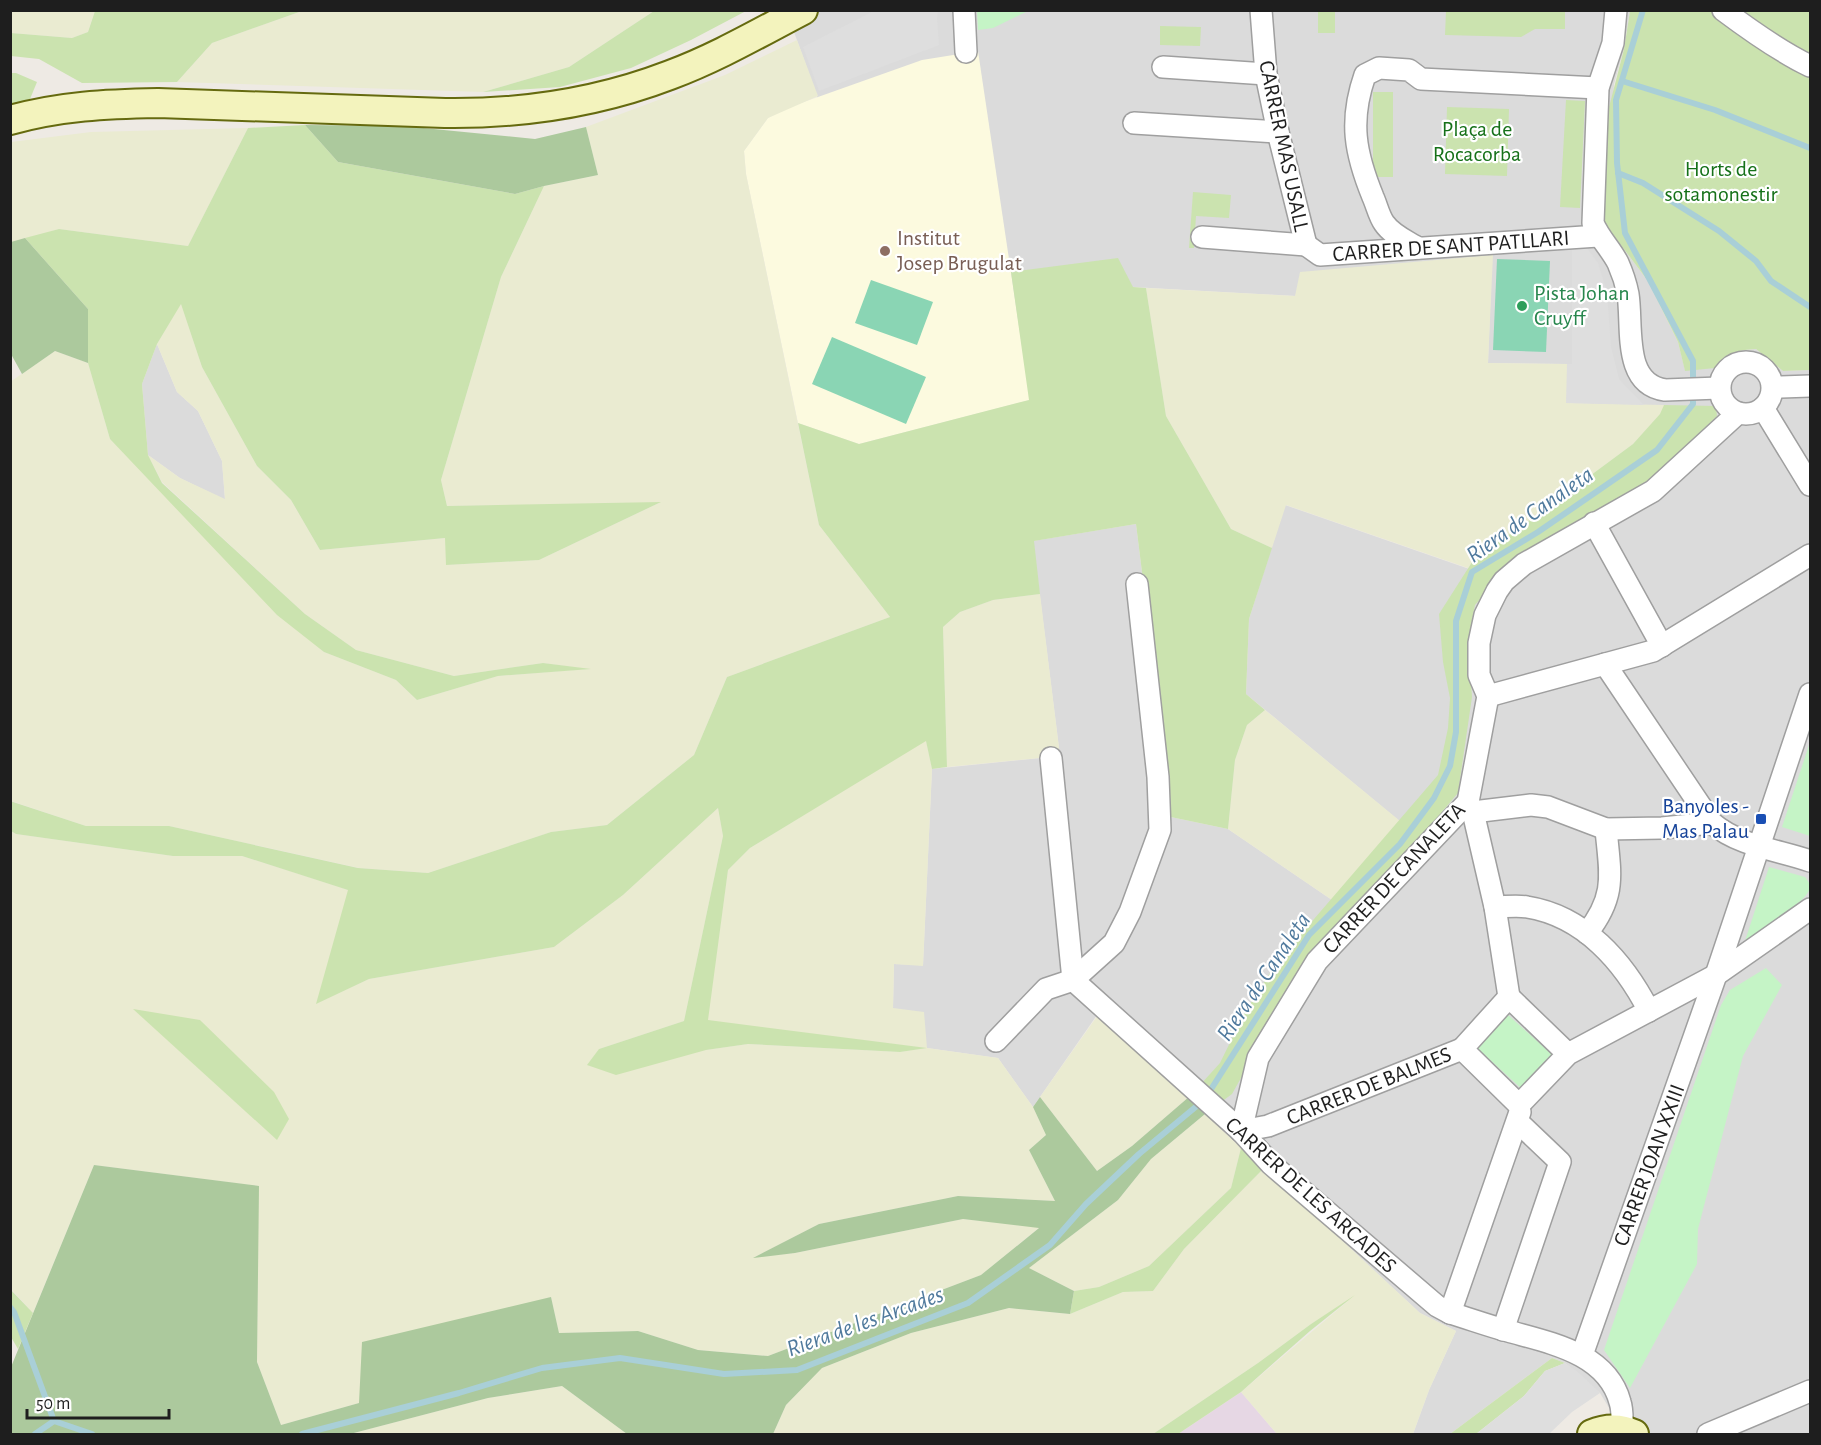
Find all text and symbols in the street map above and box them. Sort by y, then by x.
street label: CARRER MAS USALL [1255,58,1313,234]
park label: Plaça de Rocacorba [1433,118,1521,165]
park label: Horts de sotamonestir [1664,158,1778,205]
place label: Institut Josep Brugulat [897,227,1022,274]
street label: CARRER DE SANT PATLLARI [1332,227,1570,265]
marker: Institut Josep Brugulat [878,244,892,258]
place label: Pista Johan Cruyff [1534,282,1630,329]
marker: Pista Johan Cruyff [1515,299,1529,313]
water label: Riera de Canaleta [1462,462,1598,568]
place label: Banyoles - Mas Palau [1662,795,1749,842]
street label: CARRER DE CANALETA [1319,798,1470,958]
marker: Banyoles - Mas Palau [1754,812,1768,826]
water label: Riera de Canaleta [1212,909,1316,1045]
street label: CARRER DE BALMES [1284,1043,1454,1129]
street label: CARRER JOAN XXIII [1610,1081,1688,1249]
street label: CARRER DE LES ARCADES [1221,1113,1401,1277]
water label: Riera de les Arcades [783,1282,947,1361]
scale bar [27,1382,170,1420]
text: 50 m [36,1395,70,1413]

